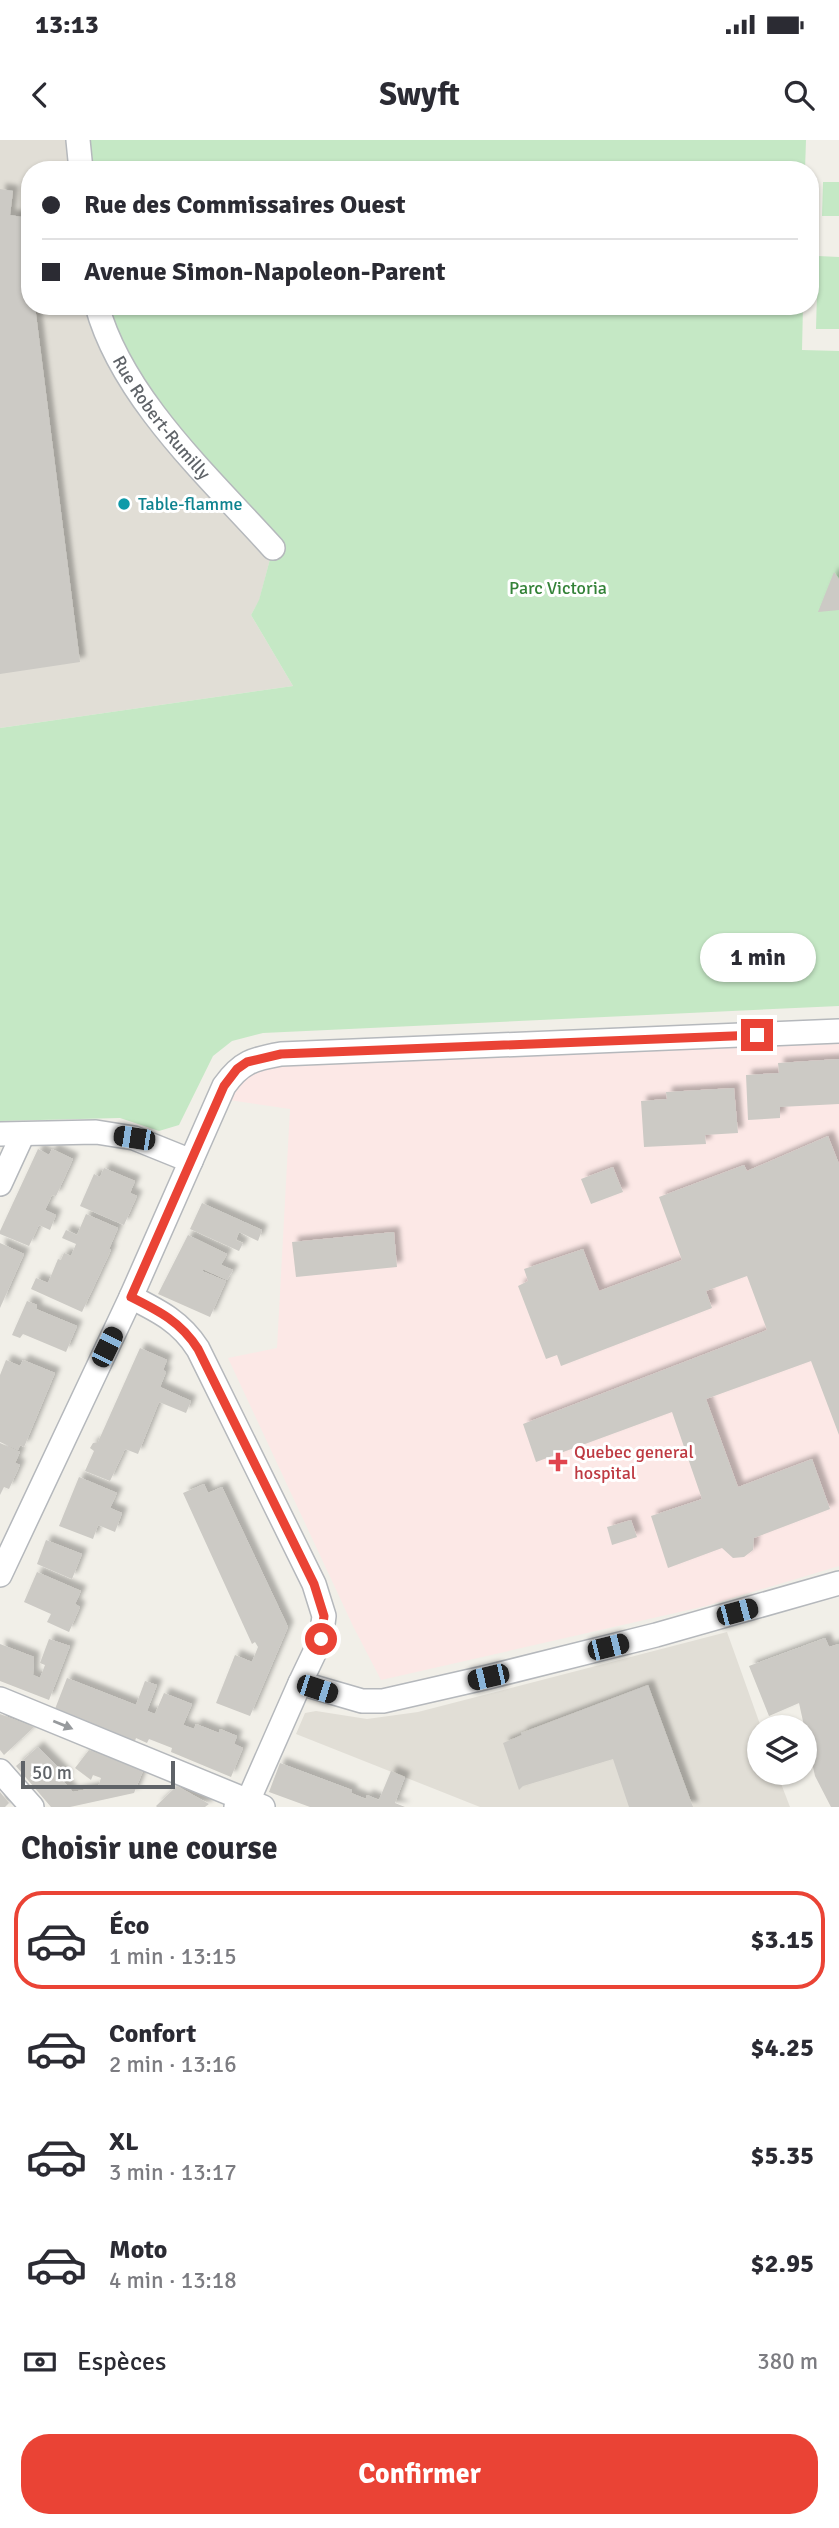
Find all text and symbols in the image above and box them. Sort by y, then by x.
text: 13:13 [35,9,99,41]
text: Swyft [379,75,460,114]
icon: back [21,76,59,114]
icon: search [780,76,818,114]
text: Rue des Commissaires Ouest [84,189,406,221]
text: Avenue Simon-Napoleon-Parent [84,256,445,288]
street label: Rue Robert-Rumilly [108,352,215,484]
place label: Table-flamme [138,493,243,515]
marker: Table-flamme [116,496,132,512]
park label: Parc Victoria [509,577,607,599]
callout: 1 min [699,934,815,982]
text: 1 min [730,943,786,972]
route end [741,1019,773,1051]
car [112,1124,157,1152]
car [89,1324,126,1370]
place label: Quebec general hospital [574,1441,694,1484]
marker: Quebec general hospital [548,1452,568,1472]
car [714,1596,761,1628]
route start [305,1623,337,1655]
car [586,1632,631,1662]
car [466,1662,511,1692]
car [294,1673,341,1705]
map controls [747,1715,817,1785]
button: layers [747,1715,817,1785]
one-way arrow [53,1719,74,1730]
scale bar [21,1758,175,1790]
text: 50 m [32,1761,72,1785]
text: Choisir une course [21,1829,278,1868]
icon: car [25,1909,88,1972]
text: Éco [109,1910,149,1942]
text: $3.15 [750,1924,814,1956]
text: 1 min · 13:15 [109,1942,237,1971]
icon: car [25,2017,88,2080]
text: Confort [109,2018,196,2050]
text: $4.25 [750,2032,814,2064]
text: 2 min · 13:16 [109,2050,237,2079]
icon: car [25,2125,88,2188]
text: XL [109,2126,139,2158]
text: $5.35 [750,2140,814,2172]
text: 3 min · 13:17 [109,2158,237,2187]
icon: car [25,2233,88,2296]
text: Moto [109,2234,167,2266]
text: $2.95 [750,2248,814,2280]
text: 4 min · 13:18 [109,2266,237,2295]
icon: cash [21,2343,59,2381]
text: Espèces [77,2346,166,2378]
text: 380 m [757,2347,818,2376]
button: Confirmer [21,2434,818,2514]

